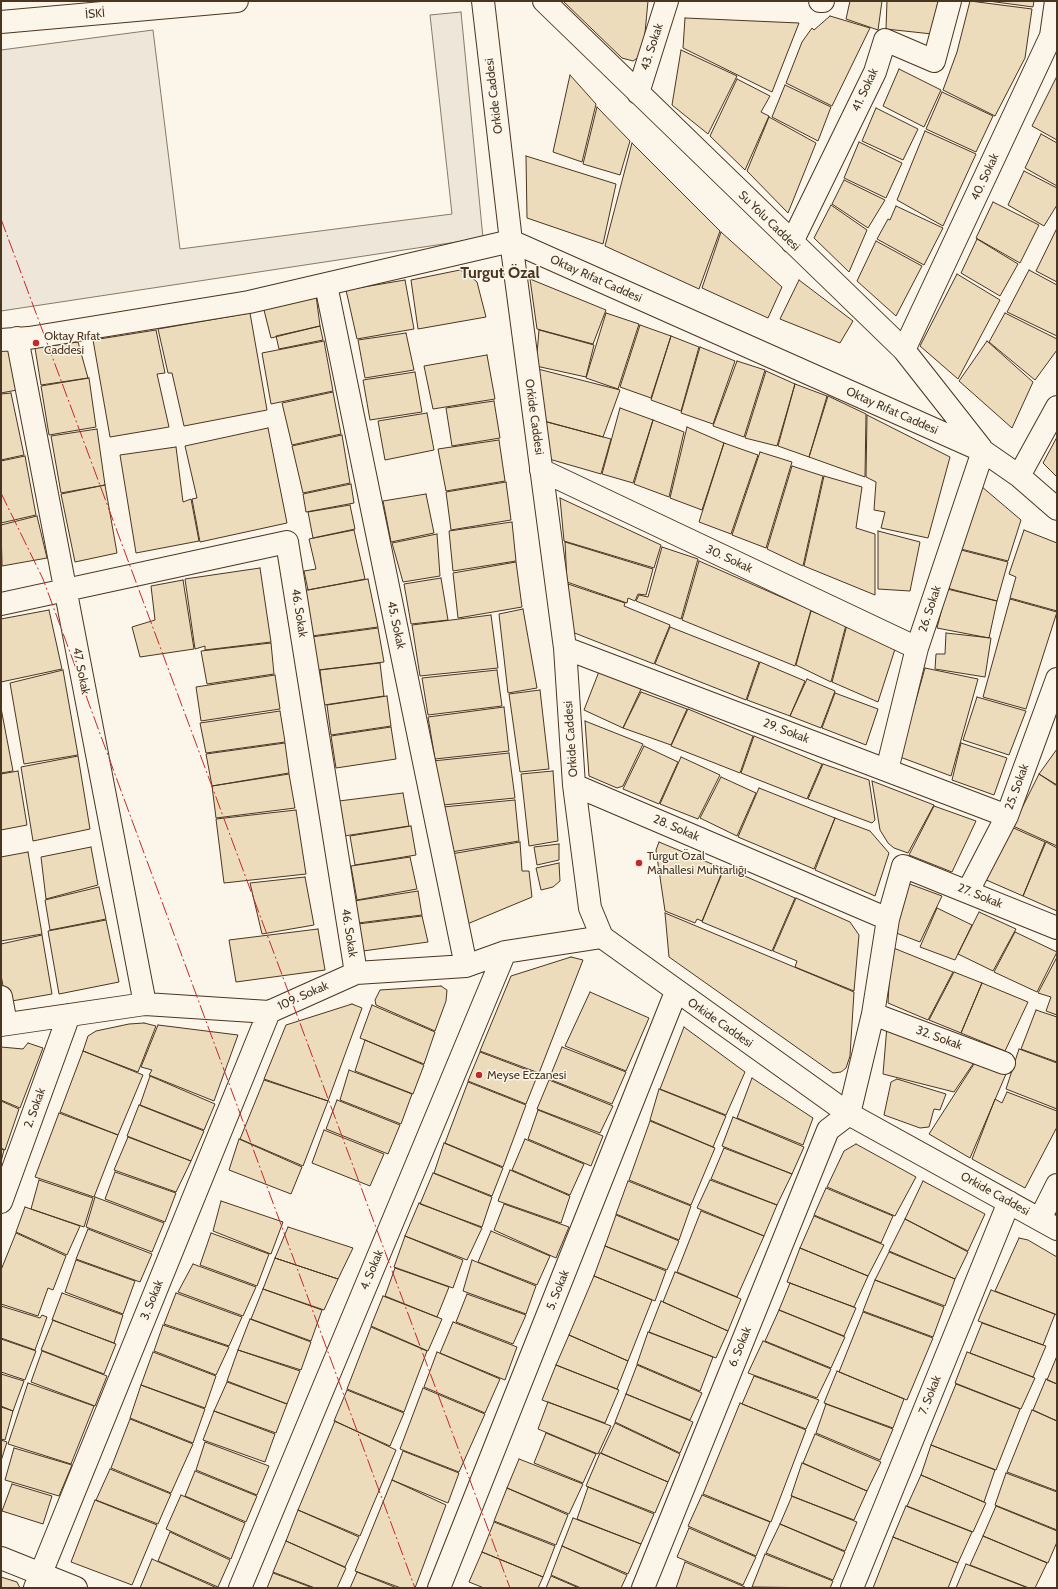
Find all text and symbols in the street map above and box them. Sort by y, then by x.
street label: İSKİ [84,6,106,22]
street label: 43. Sokak [638,22,666,72]
street label: Orkide Caddesi [482,57,506,135]
street label: 41. Sokak [849,66,881,114]
street label: 40. Sokak [968,151,1002,203]
street label: Su Yolu Caddesi [735,188,803,254]
street label: Oktay Rıfat Caddesi [548,252,644,306]
district label: Turgut Özal [460,263,540,283]
place label: Oktay Rıfat Caddesi [44,329,100,357]
marker: Oktay Rıfat Caddesi [31,338,41,348]
street label: Orkide Caddesi [522,378,546,456]
street label: Oktay Rıfat Caddesi [844,384,940,438]
street label: 30. Sokak [703,542,755,576]
street label: 26. Sokak [916,584,944,634]
street label: 46. Sokak [288,588,310,638]
street label: 45. Sokak [384,600,408,650]
street label: 47. Sokak [69,646,93,696]
street label: Orkide Caddesi [561,700,581,778]
street label: 29. Sokak [761,716,811,746]
street label: 25. Sokak [1002,762,1032,812]
street label: 28. Sokak [651,812,701,844]
place label: Turgut Özal Mahallesi Muhtarlığı [647,849,746,877]
marker: Turgut Özal Mahallesi Muhtarlığı [634,858,644,868]
street label: 27. Sokak [955,881,1005,911]
street label: 46. Sokak [338,908,360,958]
street label: 109. Sokak [275,978,331,1014]
street label: Orkide Caddesi [685,995,755,1051]
street label: 32. Sokak [914,1023,964,1053]
place label: Meyse Eczanesi [487,1068,566,1082]
marker: Meyse Eczanesi [474,1070,484,1080]
street label: 2. Sokak [21,1086,49,1130]
street label: Orkide Caddesi [958,1169,1032,1219]
street label: 4. Sokak [357,1248,387,1292]
street label: 5. Sokak [544,1268,572,1312]
street label: 3. Sokak [138,1278,166,1322]
street label: 6. Sokak [725,1325,755,1369]
street label: 7. Sokak [916,1373,944,1417]

